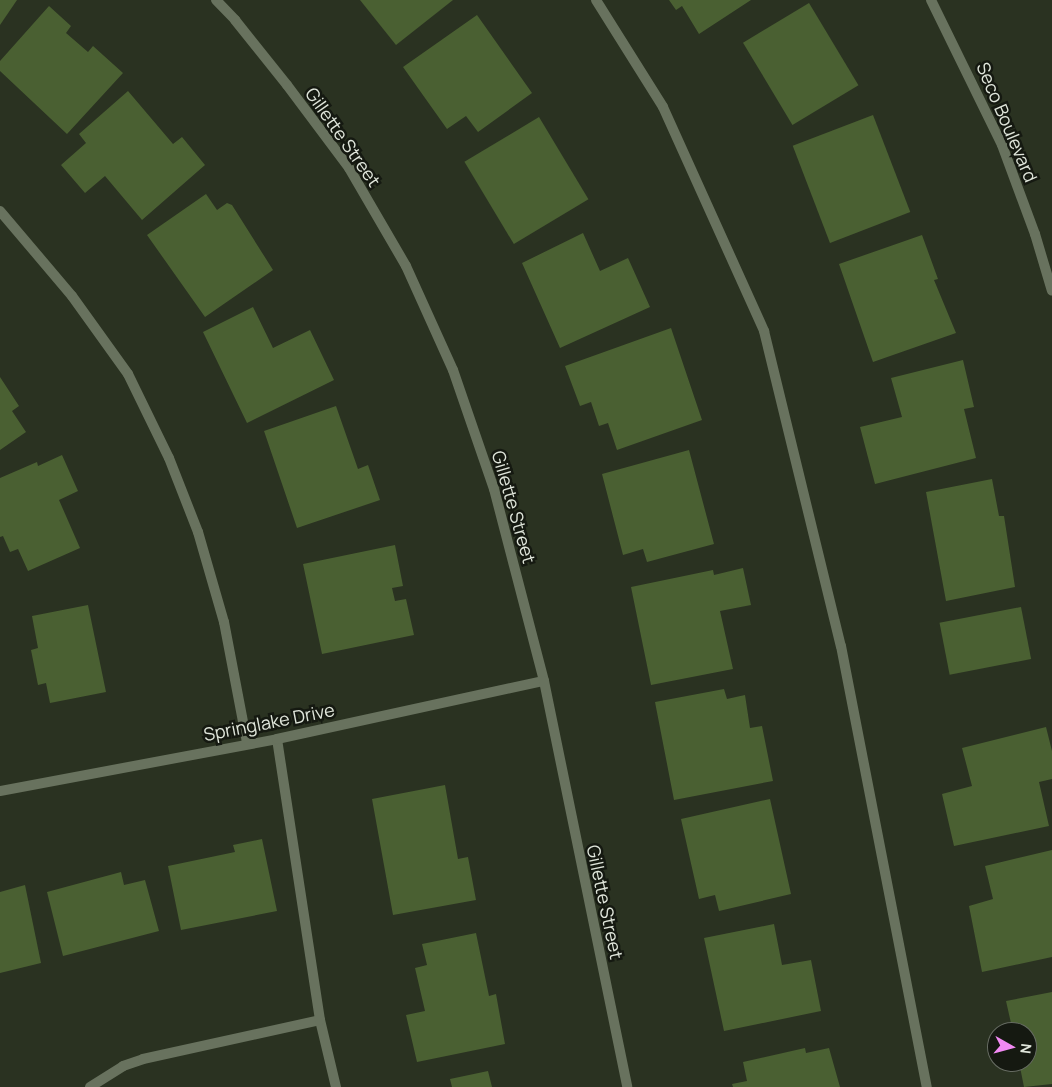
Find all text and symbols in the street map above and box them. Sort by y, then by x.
street label: Seco Boulevard [972,59,1042,185]
street label: Gillette Street [301,83,385,191]
street label: Gillette Street [488,448,540,566]
street label: Springlake Drive [202,699,336,745]
street label: Gillette Street [582,843,628,961]
north arrow [987,1022,1037,1072]
text: N [1016,1043,1036,1055]

